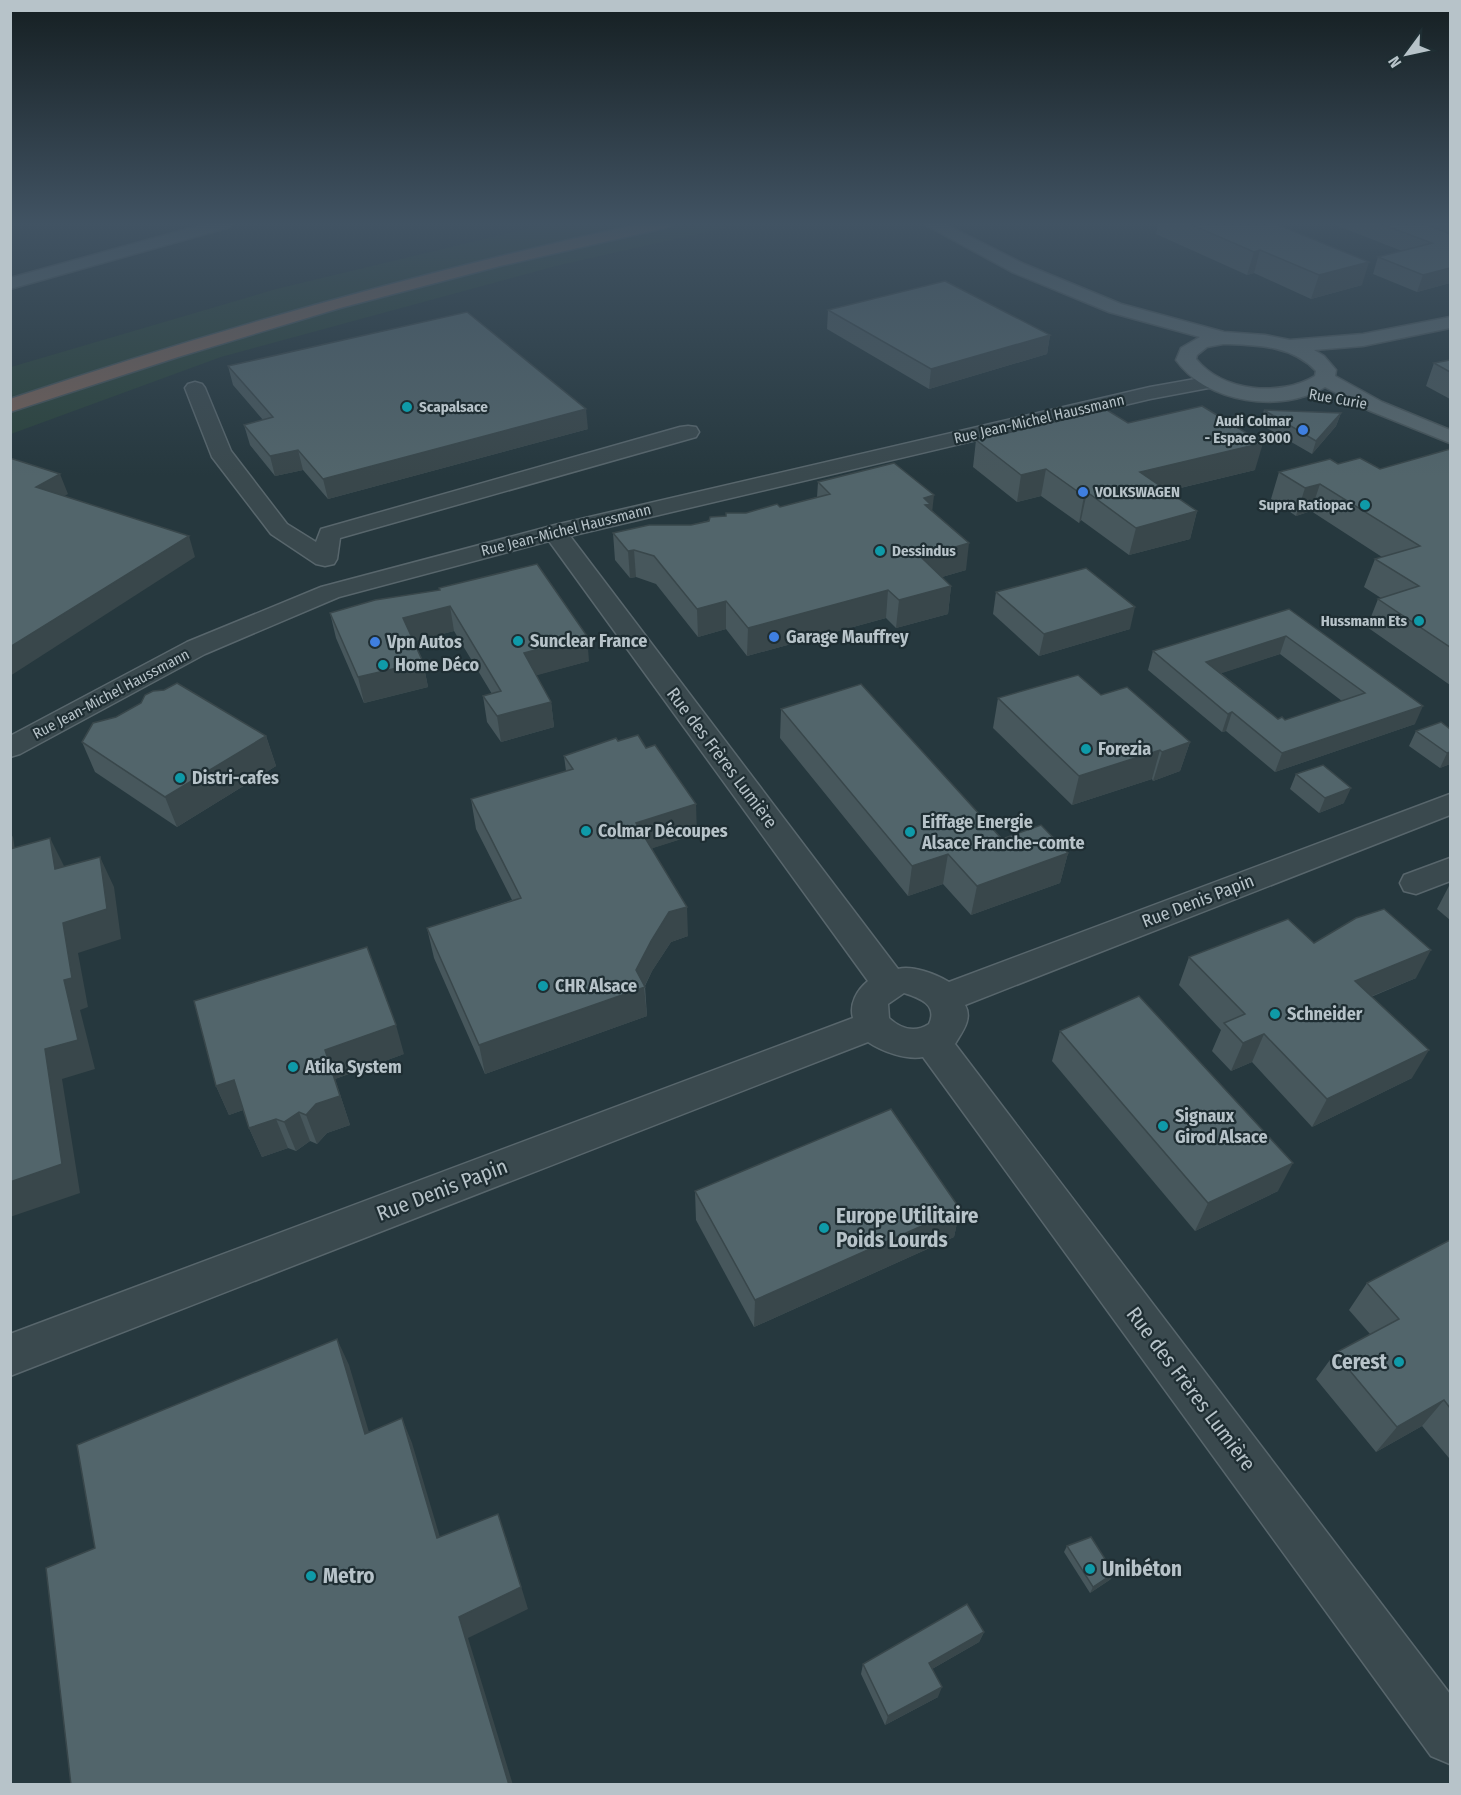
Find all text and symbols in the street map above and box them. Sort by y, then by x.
north arrow [1377,24,1437,84]
text: N [1384,53,1405,71]
street label: Rue Curie [1308,385,1368,413]
street label: Rue Jean-Michel Haussmann [952,391,1126,447]
place label: Scapalsace [419,398,488,416]
marker: Scapalsace [400,400,414,414]
place label: Audi Colmar - Espace 3000 [1205,412,1292,447]
marker: Audi Colmar - Espace 3000 [1296,423,1310,437]
place label: VOLKSWAGEN [1094,483,1180,501]
marker: VOLKSWAGEN [1076,485,1090,499]
place label: Supra Ratiopac [1259,496,1353,514]
marker: Supra Ratiopac [1358,498,1372,512]
street label: Rue Jean-Michel Haussmann [479,500,653,560]
place label: Dessindus [892,542,956,560]
marker: Dessindus [873,544,887,558]
place label: Hussmann Ets [1321,612,1407,630]
marker: Hussmann Ets [1412,614,1426,628]
place label: Garage Mauffrey [786,626,909,648]
place label: Sunclear France [530,630,647,652]
marker: Garage Mauffrey [767,630,781,644]
place label: Vpn Autos [386,631,462,653]
marker: Sunclear France [511,634,525,648]
marker: Vpn Autos [368,635,382,649]
street label: Rue Jean-Michel Haussmann [30,645,192,743]
place label: Home Déco [395,654,479,676]
marker: Home Déco [376,658,390,672]
street label: Rue des Frères Lumière [662,683,782,833]
place label: Forezia [1098,738,1151,760]
marker: Forezia [1079,742,1093,756]
place label: Distri-cafes [192,767,279,789]
marker: Distri-cafes [173,771,187,785]
place label: Eiffage Energie Alsace Franche-comte [921,811,1085,854]
place label: Colmar Découpes [598,820,728,842]
marker: Colmar Découpes [579,824,593,838]
marker: Eiffage Energie Alsace Franche-comte [903,825,917,839]
street label: Rue Denis Papin [1139,869,1257,933]
place label: CHR Alsace [555,975,637,997]
marker: CHR Alsace [536,979,550,993]
place label: Schneider [1287,1003,1363,1025]
marker: Schneider [1268,1007,1282,1021]
place label: Atika System [304,1056,402,1078]
marker: Atika System [286,1060,300,1074]
place label: Signaux Girod Alsace [1175,1105,1268,1148]
marker: Signaux Girod Alsace [1156,1119,1170,1133]
street label: Rue Denis Papin [373,1153,511,1227]
place label: Europe Utilitaire Poids Lourds [836,1203,979,1253]
marker: Europe Utilitaire Poids Lourds [817,1221,831,1235]
street label: Rue des Frères Lumière [1121,1302,1261,1476]
place label: Cerest [1331,1349,1388,1375]
marker: Cerest [1392,1355,1406,1369]
place label: Unibéton [1102,1556,1182,1582]
marker: Unibéton [1083,1562,1097,1576]
place label: Metro [323,1563,374,1589]
marker: Metro [304,1569,318,1583]

